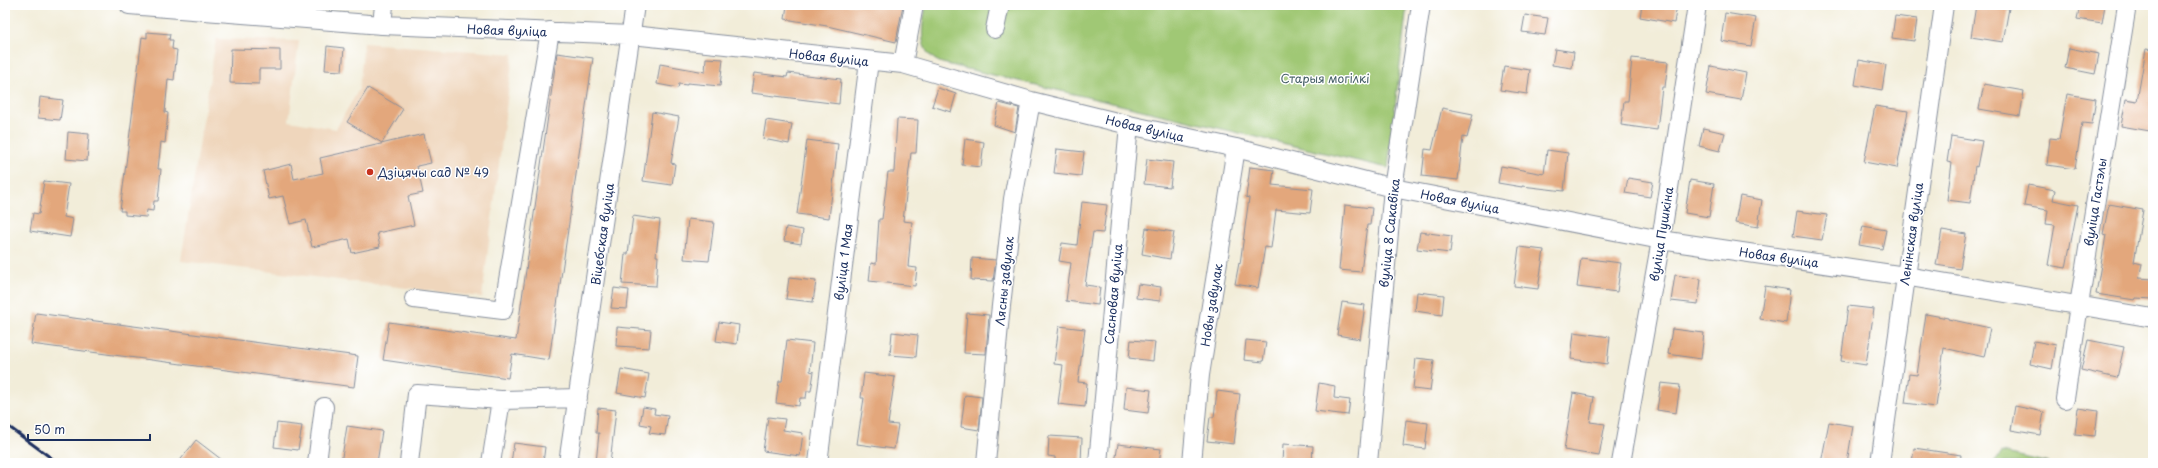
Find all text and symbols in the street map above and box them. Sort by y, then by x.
street label: Новая вуліца [467,20,548,40]
street label: Новая вуліца [788,44,870,70]
park label: Старыя могілкі [1281,69,1369,87]
street label: Новая вуліца [1104,110,1187,146]
street label: вуліца Гастэлы [2079,156,2111,247]
place label: Дзіцячы сад № 49 [377,163,489,181]
marker: Дзіцячы сад № 49 [365,167,375,177]
street label: вуліца 8 Сакавіка [1374,177,1404,289]
street label: Віцебская вуліца [586,181,618,286]
street label: Ленінская вуліца [1895,181,1927,287]
street label: Новая вуліца [1419,185,1502,218]
street label: вуліца Пушкіна [1645,185,1677,283]
street label: вуліца 1 Мая [829,223,857,301]
street label: Лясны завулак [990,235,1018,327]
street label: Сасновая вуліца [1100,242,1126,345]
street label: Новая вуліца [1738,243,1821,272]
street label: Новы завулак [1196,261,1227,348]
scale bar [28,416,150,442]
text: 50 m [34,420,65,438]

